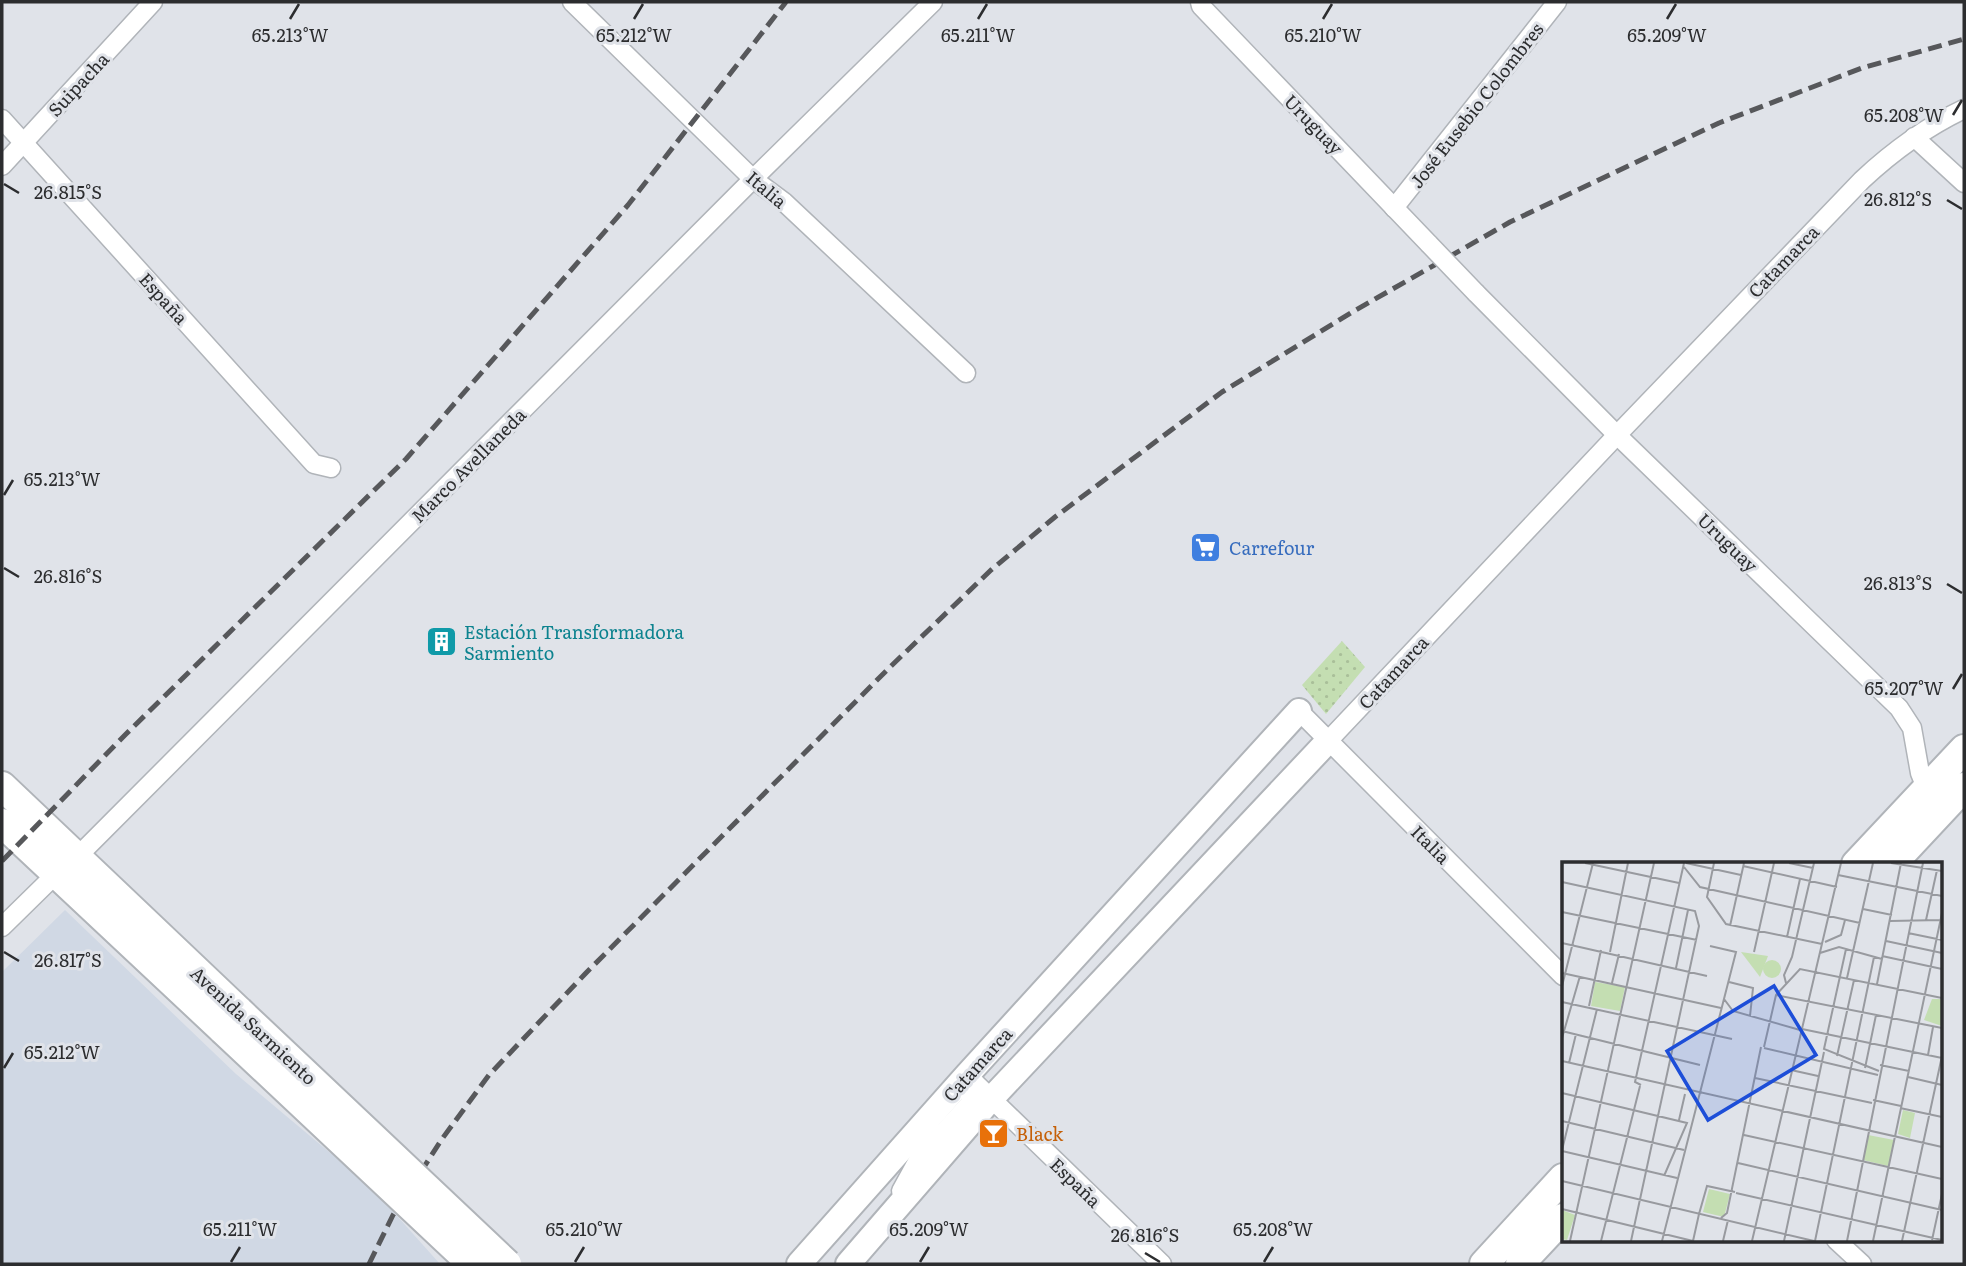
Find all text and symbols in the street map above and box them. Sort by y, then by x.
street label: José Eusebio Colombres [1403,16,1549,194]
text: 65.213°W [252,21,329,48]
text: 65.212°W [596,21,672,48]
text: 65.211°W [941,21,1015,48]
text: 65.210°W [1284,21,1362,48]
text: 65.209°W [1627,21,1707,48]
street label: Suipacha [41,46,115,122]
street label: Uruguay [1278,88,1350,161]
text: 65.208°W [1864,101,1944,128]
street label: Italia [741,164,793,214]
text: 26.815°S [34,178,102,205]
text: 26.812°S [1864,185,1932,212]
street label: Catamarca [1741,218,1825,304]
street label: España [133,266,195,330]
street label: Marco Avellaneda [404,401,532,529]
text: 65.213°W [24,465,101,492]
street label: Uruguay [1692,506,1765,578]
supermarket icon: Carrefour [1189,530,1223,564]
place label: Carrefour [1229,534,1315,561]
text: 26.816°S [34,562,102,589]
text: 26.813°S [1864,569,1932,596]
place label: Estación Transformadora Sarmiento [464,618,684,666]
building icon: Estación Transformadora Sarmiento [424,624,458,658]
street label: Catamarca [1352,629,1435,715]
text: 65.207°W [1864,674,1944,701]
street label: Italia [1405,818,1457,870]
inset map [1562,862,1941,1242]
text: 26.817°S [34,946,102,973]
street label: Avenida Sarmiento [185,959,323,1091]
street label: Catamarca [936,1020,1018,1107]
text: 65.212°W [24,1038,100,1065]
bar icon: Black [976,1116,1010,1150]
place label: Black [1016,1120,1064,1147]
street label: España [1044,1151,1108,1213]
text: 65.211°W [203,1215,277,1242]
text: 65.210°W [545,1215,623,1242]
text: 65.209°W [889,1215,969,1242]
text: 65.208°W [1233,1215,1313,1242]
text: 26.816°S [1111,1221,1179,1248]

